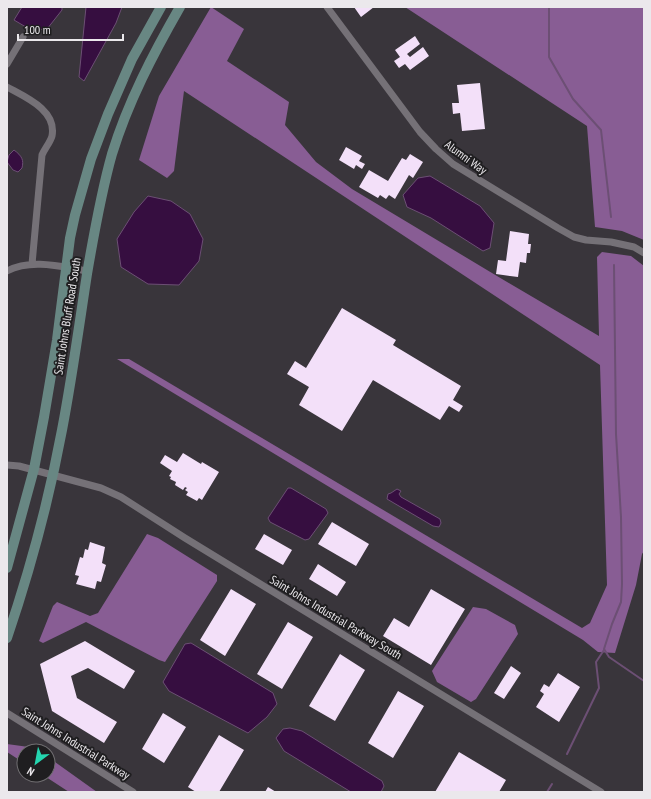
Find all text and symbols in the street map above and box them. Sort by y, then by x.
scale bar [18,16,123,42]
text: 100 m [24,22,51,37]
street label: Alumni Way [442,137,490,178]
street label: Saint Johns Bluff Road South [50,256,84,376]
street label: Saint Johns Industrial Parkway South [267,572,405,662]
street label: Saint Johns Industrial Parkway [19,704,133,783]
north arrow [16,743,56,783]
text: N [24,764,37,779]

